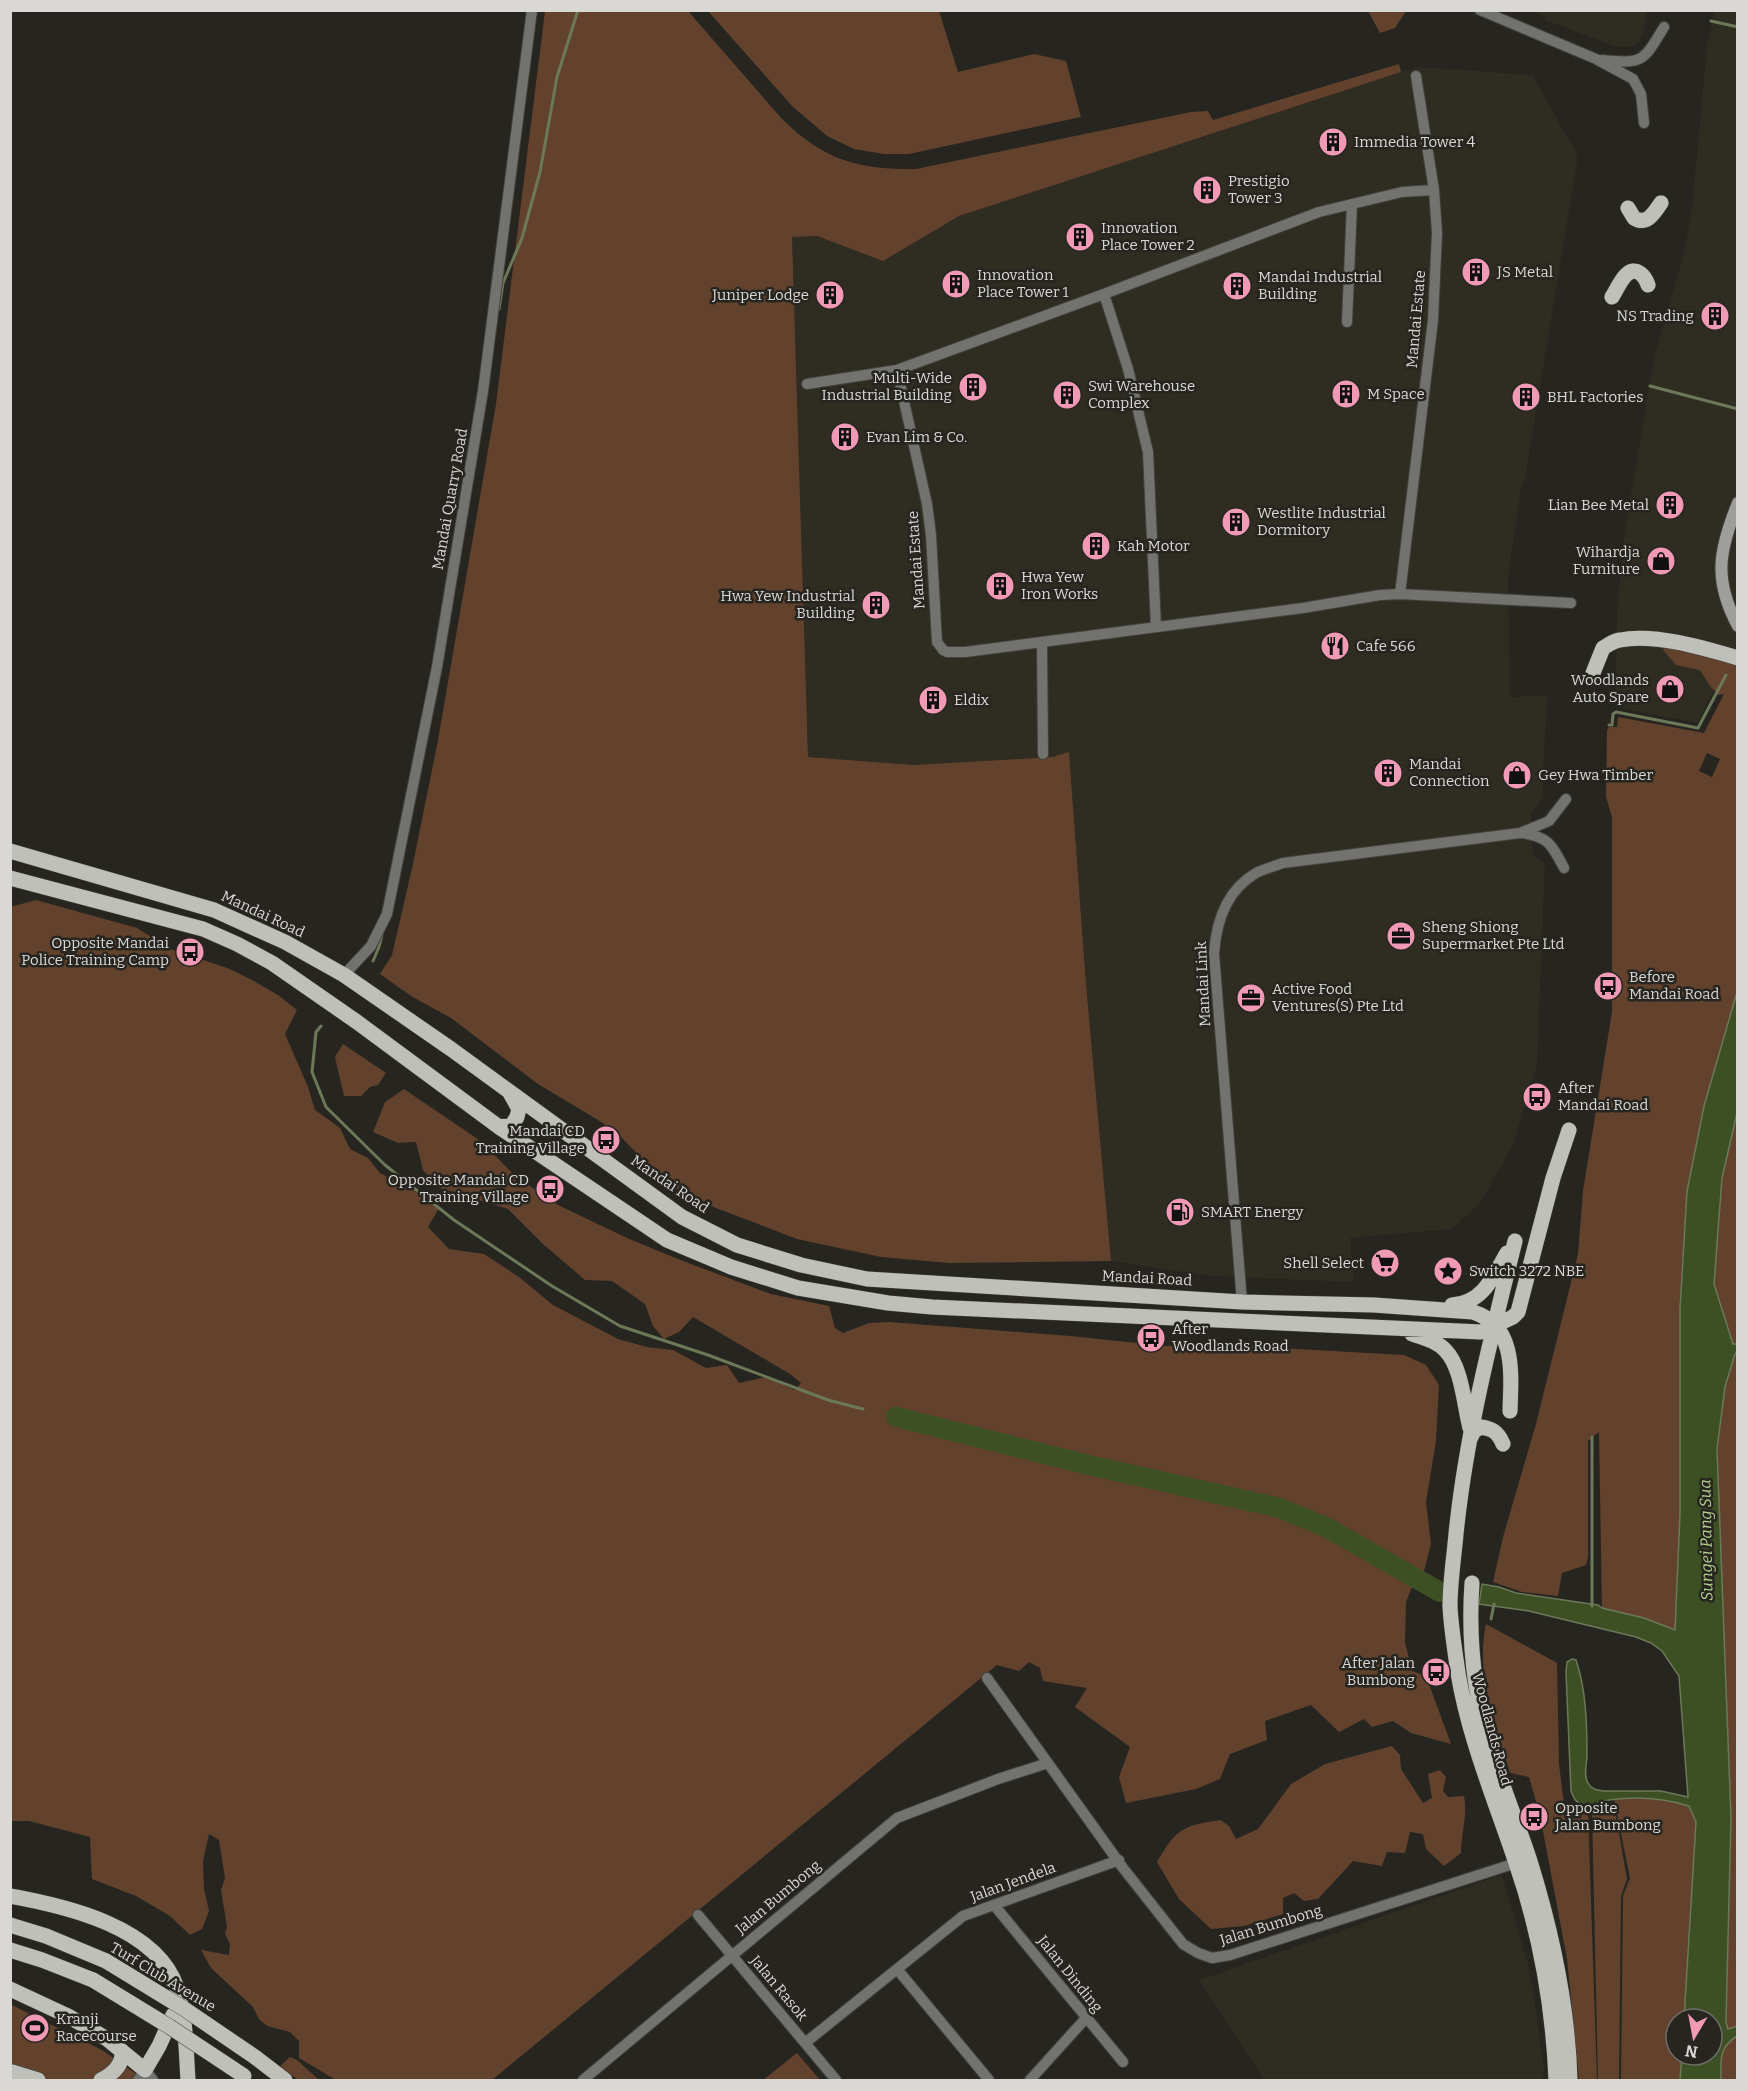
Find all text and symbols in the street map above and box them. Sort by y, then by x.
building icon: Immedia Tower 4 [1317,126,1349,158]
place label: Immedia Tower 4 [1354,133,1475,151]
place label: Prestigio Tower 3 [1228,172,1290,207]
building icon: Prestigio Tower 3 [1191,174,1223,206]
place label: Innovation Place Tower 2 [1101,219,1195,254]
building icon: Innovation Place Tower 2 [1064,221,1096,253]
building icon: JS Metal [1460,256,1492,288]
place label: JS Metal [1496,263,1553,281]
place label: Innovation Place Tower 1 [977,266,1069,301]
building icon: Innovation Place Tower 1 [940,268,972,300]
place label: Mandai Industrial Building [1258,268,1382,303]
street label: Mandai Estate [1403,269,1429,369]
building icon: Mandai Industrial Building [1221,270,1253,302]
building icon: Juniper Lodge [814,279,846,311]
place label: Juniper Lodge [711,286,809,304]
building icon: NS Trading [1699,300,1731,332]
place label: NS Trading [1616,307,1694,325]
place label: Multi-Wide Industrial Building [821,369,952,404]
building icon: Multi-Wide Industrial Building [957,371,989,403]
place label: Swi Warehouse Complex [1088,377,1195,412]
building icon: M Space [1330,378,1362,410]
building icon: Swi Warehouse Complex [1051,379,1083,411]
building icon: BHL Factories [1510,381,1542,413]
place label: M Space [1367,385,1425,403]
place label: BHL Factories [1547,388,1643,406]
building icon: Evan Lim & Co. [829,421,861,453]
street label: Mandai Quarry Road [429,427,471,571]
place label: Evan Lim & Co. [866,428,967,446]
building icon: Lian Bee Metal [1654,489,1686,521]
place label: Lian Bee Metal [1548,496,1649,514]
place label: Westlite Industrial Dormitory [1257,504,1386,539]
building icon: Westlite Industrial Dormitory [1220,506,1252,538]
street label: Mandai Estate [904,510,928,610]
building icon: Kah Motor [1080,530,1112,562]
place label: Kah Motor [1117,537,1190,555]
place label: Wihardja Furniture [1573,543,1640,578]
shop icon: Wihardja Furniture [1645,545,1677,577]
place label: Hwa Yew Iron Works [1021,568,1098,603]
building icon: Hwa Yew Iron Works [984,570,1016,602]
place label: Hwa Yew Industrial Building [720,587,855,622]
building icon: Hwa Yew Industrial Building [860,589,892,621]
restaurant icon: Cafe 566 [1319,630,1351,662]
place label: Cafe 566 [1356,637,1416,655]
place label: Woodlands Auto Spare [1571,671,1649,706]
shop icon: Woodlands Auto Spare [1654,673,1686,705]
building icon: Eldix [917,684,949,716]
place label: Eldix [954,691,990,709]
place label: Mandai Connection [1409,755,1490,790]
building icon: Mandai Connection [1372,757,1404,789]
shop icon: Gey Hwa Timber [1501,759,1533,791]
place label: Gey Hwa Timber [1538,766,1653,784]
street label: Mandai Road [218,887,308,941]
place label: Sheng Shiong Supermarket Pte Ltd [1422,918,1564,953]
office icon: Sheng Shiong Supermarket Pte Ltd [1385,920,1417,952]
place label: Opposite Mandai Police Training Camp [21,934,170,969]
bus stop icon: Opposite Mandai Police Training Camp [174,936,206,968]
street label: Mandai Link [1192,940,1214,1027]
place label: Before Mandai Road [1629,968,1720,1003]
bus stop icon: Before Mandai Road [1592,970,1624,1002]
place label: Active Food Ventures(S) Pte Ltd [1272,980,1404,1015]
office icon: Active Food Ventures(S) Pte Ltd [1235,982,1267,1014]
place label: After Mandai Road [1558,1079,1649,1114]
bus stop icon: After Mandai Road [1521,1081,1553,1113]
place label: Mandai CD Training Village [476,1122,585,1157]
bus stop icon: Mandai CD Training Village [590,1124,622,1156]
street label: Mandai Road [627,1151,713,1217]
place label: Opposite Mandai CD Training Village [388,1171,529,1206]
bus stop icon: Opposite Mandai CD Training Village [534,1173,566,1205]
fuel station icon: SMART Energy [1164,1196,1196,1228]
place label: SMART Energy [1201,1203,1304,1221]
supermarket icon: Shell Select [1369,1247,1401,1279]
place label: Shell Select [1283,1254,1365,1272]
place icon: Switch 3272 NBE [1432,1255,1464,1287]
place label: Switch 3272 NBE [1469,1262,1584,1280]
street label: Mandai Road [1101,1267,1193,1289]
place label: After Woodlands Road [1172,1320,1289,1355]
bus stop icon: After Woodlands Road [1135,1322,1167,1354]
water label: Sungei Pang Sua [1695,1479,1717,1601]
place label: After Jalan Bumbong [1342,1654,1416,1689]
bus stop icon: After Jalan Bumbong [1420,1656,1452,1688]
street label: Woodlands Road [1468,1670,1516,1788]
place label: Opposite Jalan Bumbong [1554,1799,1661,1834]
bus stop icon: Opposite Jalan Bumbong [1518,1801,1550,1833]
street label: Jalan Bumbong [731,1856,824,1939]
street label: Jalan Jendela [967,1858,1058,1906]
street label: Jalan Bumbong [1217,1901,1324,1949]
street label: Jalan Dinding [1033,1931,1106,2016]
street label: Turf Club Avenue [107,1938,219,2016]
street label: Jalan Rasok [746,1951,812,2025]
north arrow [1664,2007,1724,2067]
place label: Kranji Racecourse [56,2010,137,2045]
sports icon: Kranji Racecourse [19,2012,51,2044]
text: N [1684,2041,1699,2062]

